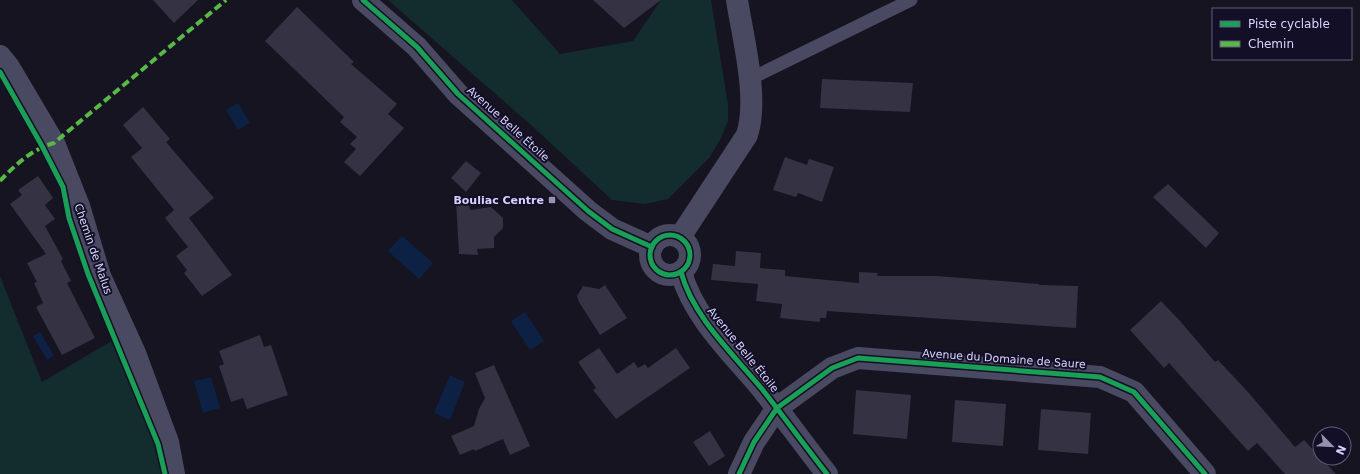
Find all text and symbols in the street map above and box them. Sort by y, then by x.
legend [1212,8,1352,60]
text: Piste cyclable [1248,17,1330,31]
text: Chemin [1248,37,1294,51]
street label: Avenue Belle Étoile [464,84,552,164]
place label: Bouliac Centre [453,194,544,207]
marker: Bouliac Centre [547,195,557,205]
street label: Chemin de Malus [71,202,115,296]
street label: Avenue Belle Étoile [705,305,782,395]
street label: Avenue du Domaine de Saure [922,347,1086,371]
north arrow [1312,426,1352,466]
text: N [1333,443,1348,457]

